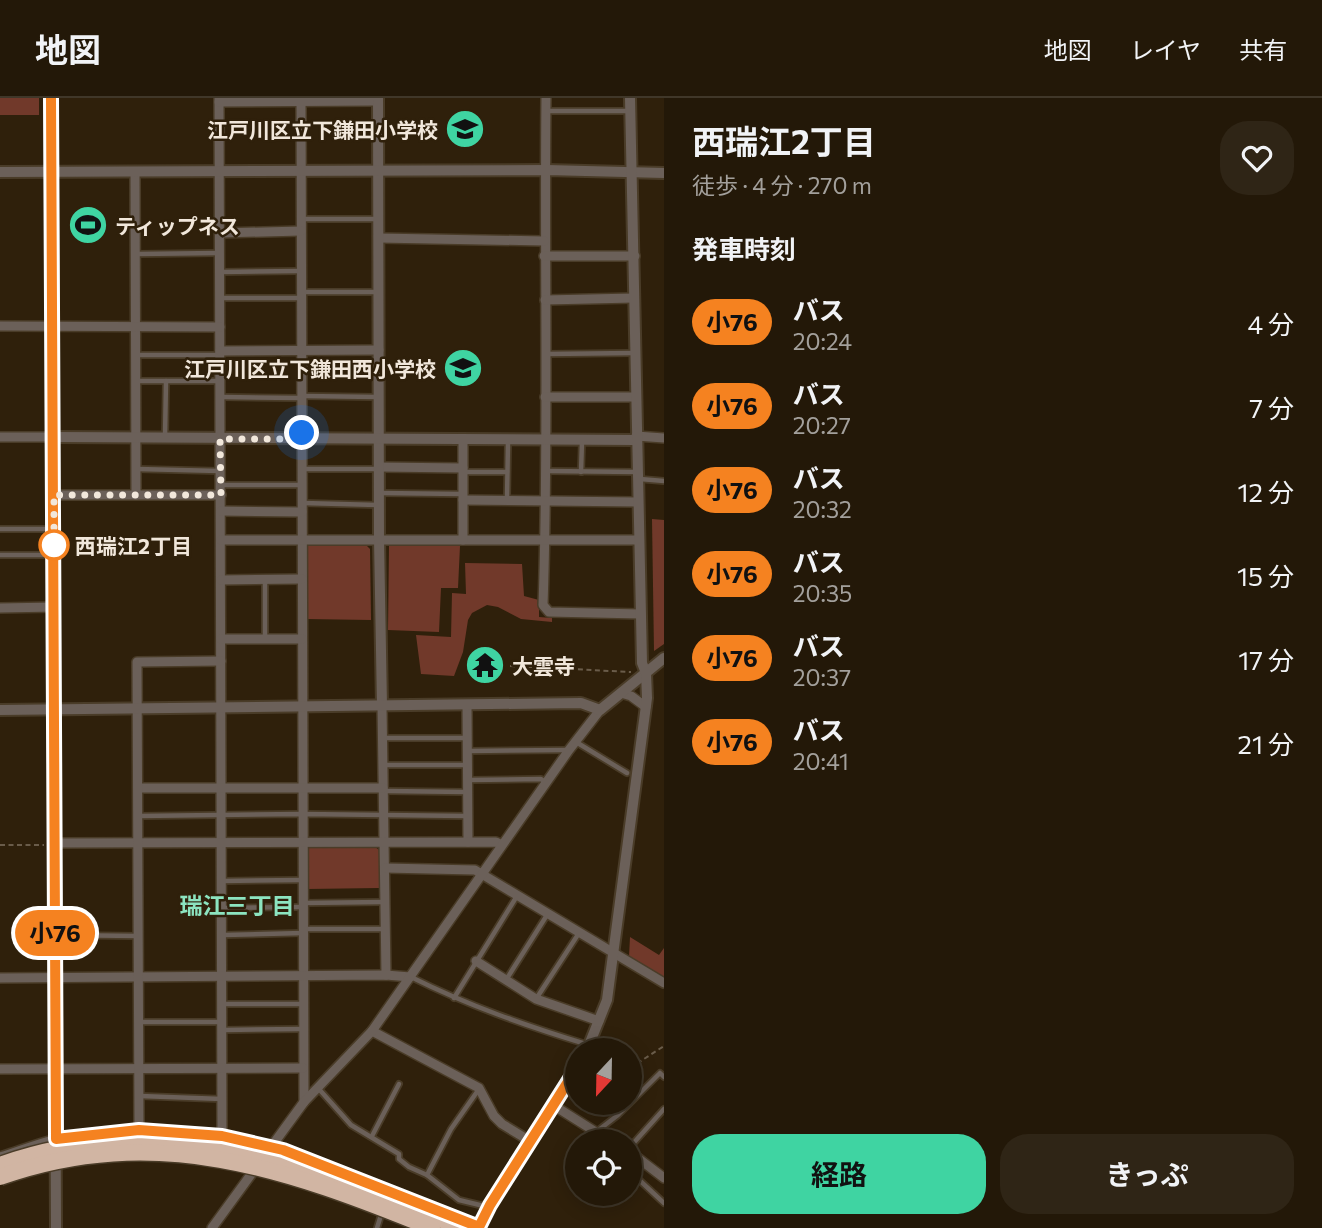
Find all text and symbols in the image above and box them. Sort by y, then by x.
text: 地図 [35,28,101,69]
text: 地図 [1044,35,1092,64]
text: レイヤ [1130,35,1201,64]
text: 共有 [1239,35,1287,64]
school or university icon: 江戸川区立下鎌田小学校 [444,108,486,150]
place label: 江戸川区立下鎌田小学校 [207,117,438,142]
text: 西瑞江2丁目 [692,120,876,161]
button: heart [1220,121,1294,195]
text: 徒歩 · 4 分 · 270 m [692,171,872,199]
sports icon: ティップネス [67,204,109,246]
place label: ティップネス [115,213,240,238]
text: 発車時刻 [692,233,796,264]
text: バス [793,294,845,325]
text: 小76 [706,307,758,336]
text: 4 分 [1247,308,1294,339]
text: 20:24 [793,327,852,355]
school or university icon: 江戸川区立下鎌田西小学校 [442,347,484,389]
place label: 江戸川区立下鎌田西小学校 [184,356,436,381]
text: バス [793,378,845,409]
text: 小76 [706,391,758,420]
text: 7 分 [1249,392,1294,423]
text: 20:27 [793,411,851,439]
your location [284,415,319,450]
text: バス [793,462,845,493]
text: 小76 [706,475,758,504]
text: 12 分 [1237,476,1294,507]
text: 20:32 [793,495,852,523]
marker: 西瑞江2丁目 [39,530,69,560]
place label: 西瑞江2丁目 [75,533,192,558]
text: バス [793,546,845,577]
text: 小76 [706,559,758,588]
text: 15 分 [1237,560,1294,591]
text: 20:35 [793,579,852,607]
text: バス [793,630,845,661]
text: 小76 [706,643,758,672]
temple icon: 大雲寺 [464,644,506,686]
text: 17 分 [1238,644,1294,675]
place label: 大雲寺 [512,653,575,678]
text: 20:37 [793,663,851,691]
text: バス [793,714,845,745]
text: 小76 [706,727,758,756]
text: 21 分 [1237,728,1294,759]
text: 20:41 [793,747,849,775]
district label: 瑞江三丁目 [180,891,295,919]
line badge: 小76 [15,910,95,956]
text: 小76 [29,918,81,947]
north arrow [565,1038,642,1115]
map controls [565,1038,642,1206]
button: locate [565,1129,642,1206]
button: 経路 [692,1134,986,1214]
button: きっぷ [1000,1134,1294,1214]

